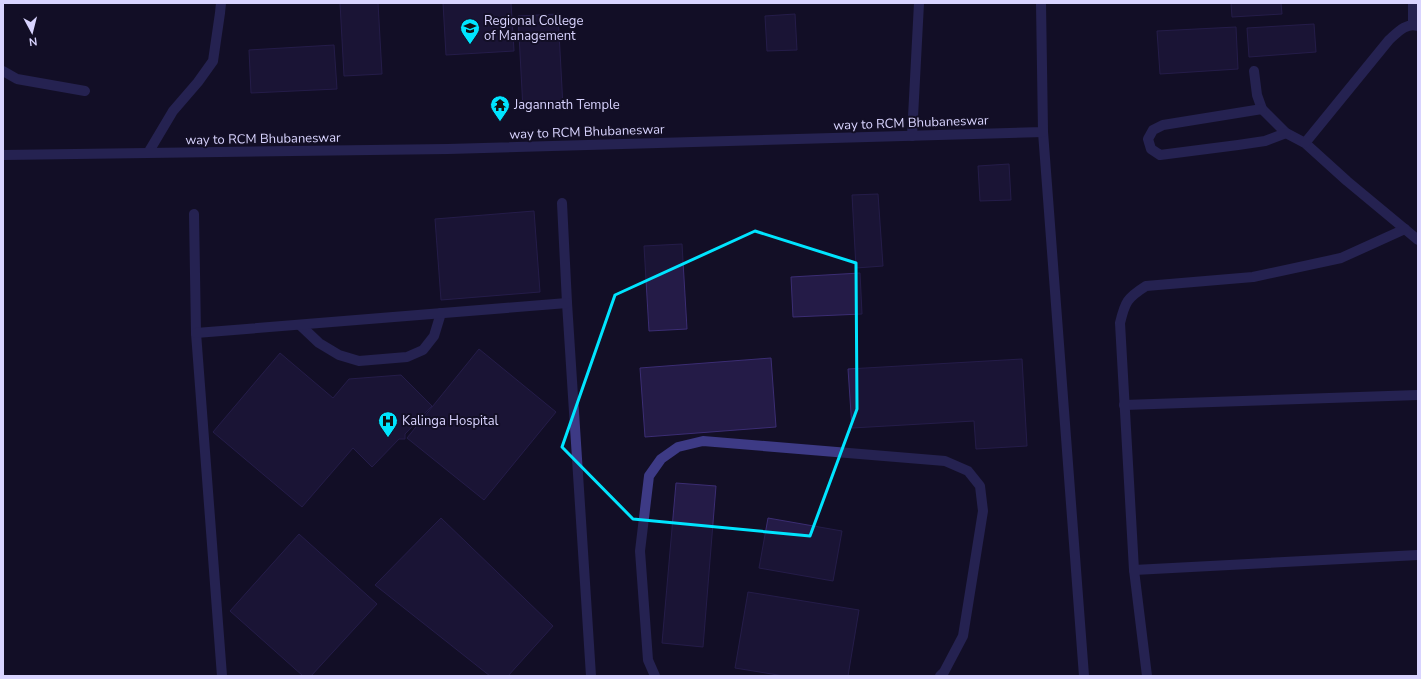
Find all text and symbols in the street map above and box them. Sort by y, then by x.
north arrow [12,12,52,52]
place label: Regional College of Management [484,12,583,45]
school or university icon: Regional College of Management [459,17,481,45]
text: N [28,33,38,49]
temple icon: Jagannath Temple [489,94,511,122]
place label: Jagannath Temple [513,96,620,114]
street label: way to RCM Bhubaneswar [833,111,989,135]
street label: way to RCM Bhubaneswar [509,120,665,144]
street label: way to RCM Bhubaneswar [185,129,341,149]
hospital icon: Kalinga Hospital [377,410,399,438]
place label: Kalinga Hospital [402,412,499,430]

